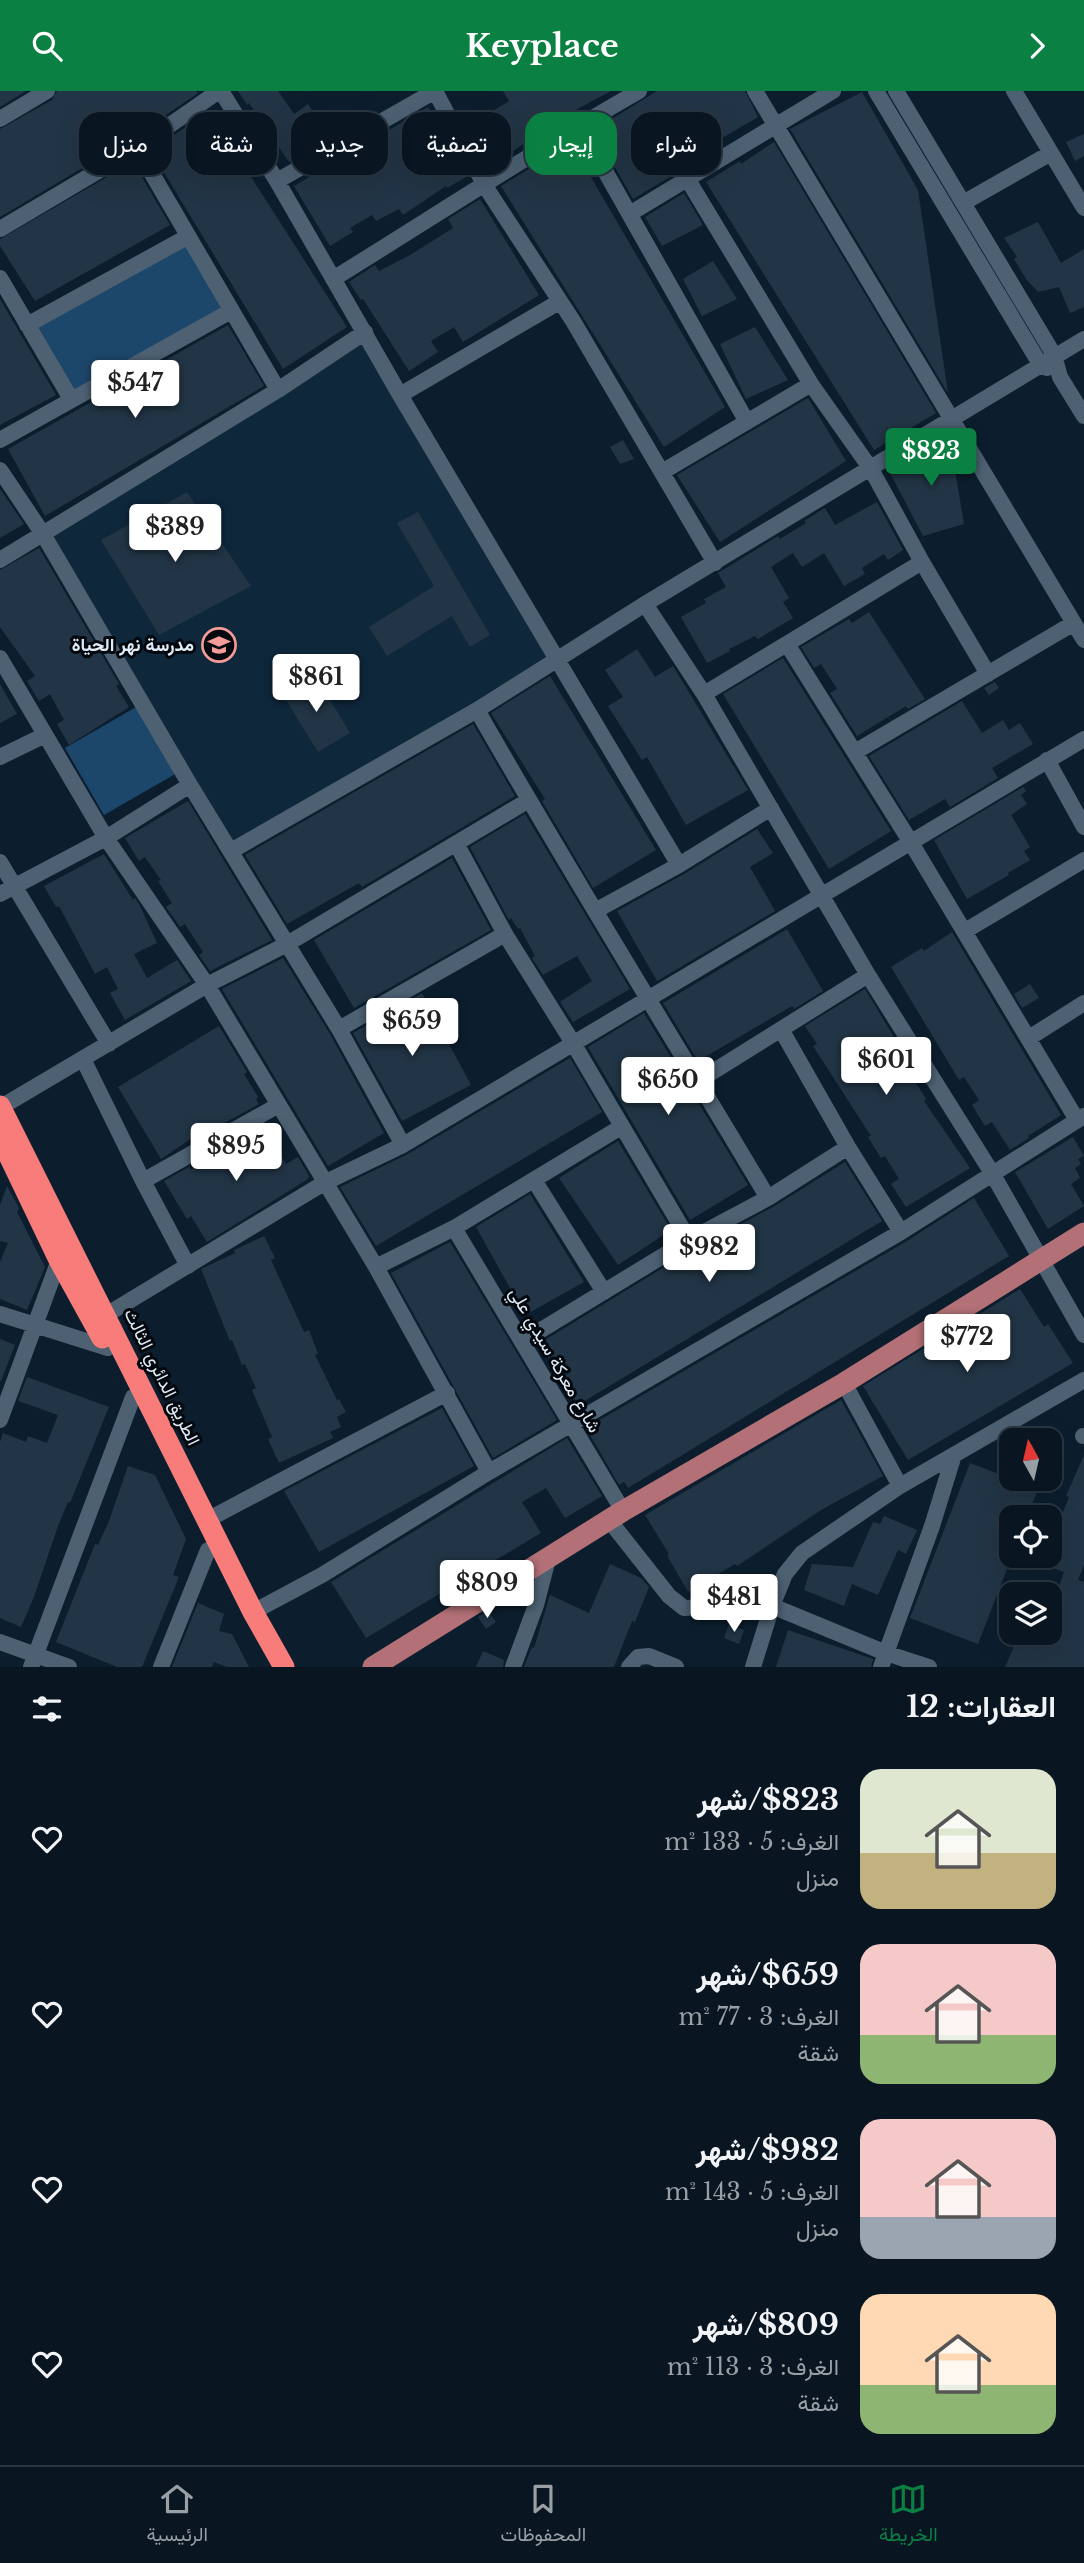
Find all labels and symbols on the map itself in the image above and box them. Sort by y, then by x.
pin: $547 [94,361,176,420]
pin: $823 [890,429,972,488]
pin: $389 [134,505,216,564]
school or university icon: مدرسة نهر الحياة [200,626,238,664]
place label: مدرسة نهر الحياة [72,634,194,656]
pin: $861 [275,655,357,714]
pin: $659 [371,999,453,1058]
pin: $601 [845,1037,927,1097]
pin: $650 [627,1058,709,1117]
pin: $895 [195,1123,277,1183]
pin: $982 [668,1225,750,1284]
street label: شارع معركة سيدي علي [501,1283,606,1439]
street label: الطريق الدائري الثالث [116,1305,205,1451]
pin: $772 [926,1315,1008,1374]
north arrow [999,1428,1062,1491]
pin: $809 [446,1561,528,1620]
pin: $481 [693,1575,775,1634]

